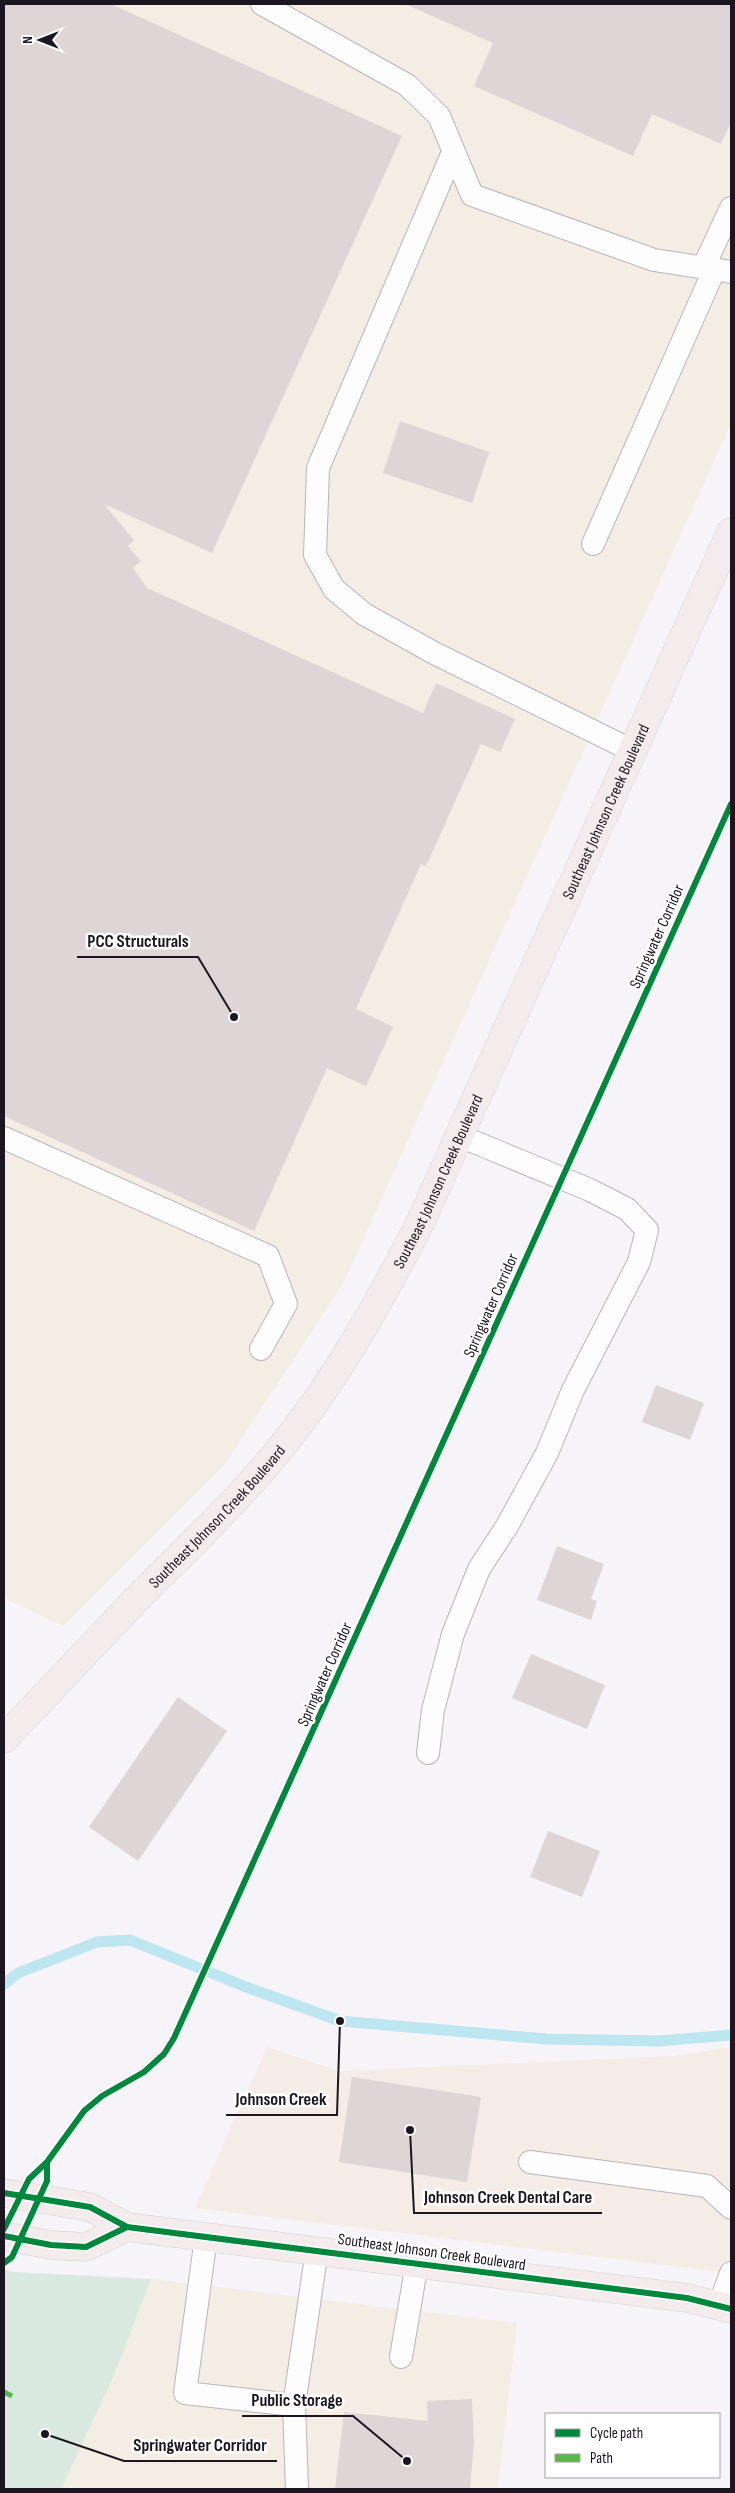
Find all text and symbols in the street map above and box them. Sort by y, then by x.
north arrow [15,15,65,65]
text: N [19,36,36,44]
street label: Southeast Johnson Creek Boulevard [559,722,654,903]
street label: Springwater Corridor [626,881,689,992]
callout: PCC Structurals [77,924,198,957]
text: PCC Structurals [87,931,189,952]
street label: Southeast Johnson Creek Boulevard [390,1092,488,1272]
street label: Springwater Corridor [460,1250,523,1361]
street label: Southeast Johnson Creek Boulevard [145,1442,290,1593]
street label: Springwater Corridor [294,1619,357,1730]
callout: Johnson Creek [226,2082,337,2115]
text: Johnson Creek [235,2089,327,2110]
callout: Johnson Creek Dental Care [414,2180,602,2213]
text: Johnson Creek Dental Care [423,2187,592,2208]
street label: Southeast Johnson Creek Boulevard [337,2230,527,2275]
callout: Public Storage [242,2383,353,2416]
text: Public Storage [251,2390,343,2411]
legend [545,2413,720,2478]
text: Cycle path [590,2424,643,2443]
callout: Springwater Corridor [124,2428,277,2461]
text: Springwater Corridor [133,2435,267,2456]
text: Path [590,2449,613,2468]

